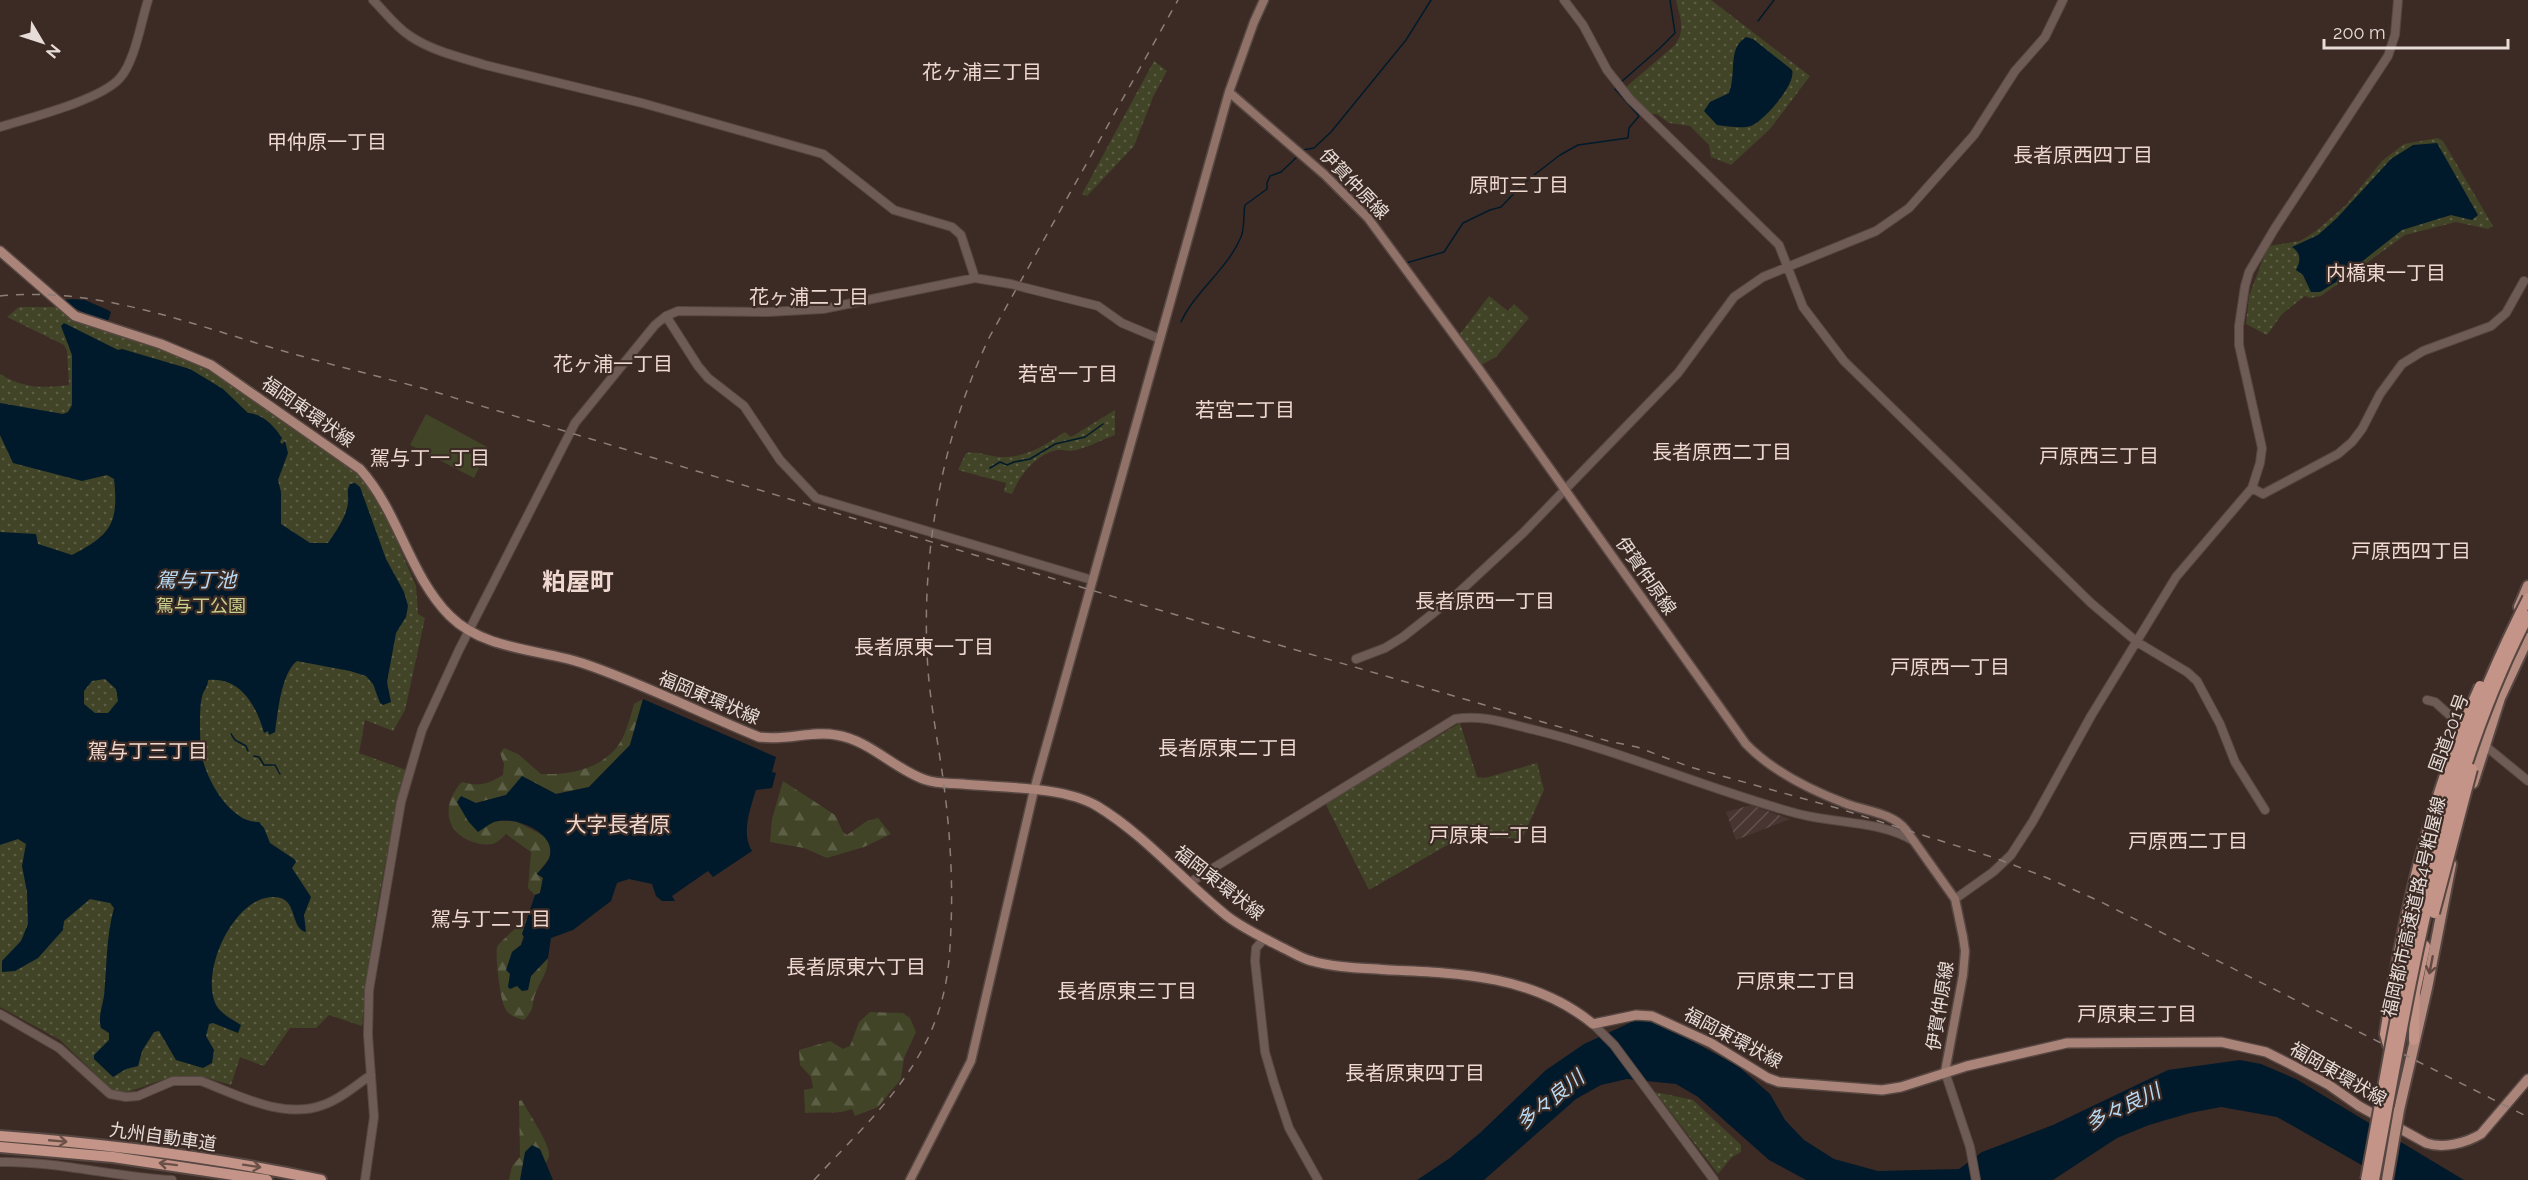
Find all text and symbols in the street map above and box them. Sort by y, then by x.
north arrow [12,12,72,72]
scale bar [2324,12,2508,50]
text: 200 m [2333,22,2386,43]
text: N [42,40,64,62]
district label: 花ヶ浦三丁目 [922,60,1042,84]
district label: 甲仲原一丁目 [267,130,387,154]
district label: 長者原西四丁目 [2013,143,2153,167]
street label: 伊賀仲原線 [1316,144,1393,223]
district label: 原町三丁目 [1469,173,1569,197]
district label: 内橋東一丁目 [2326,261,2446,285]
district label: 花ヶ浦二丁目 [749,285,869,309]
district label: 花ヶ浦一丁目 [553,352,673,376]
district label: 若宮一丁目 [1018,362,1118,386]
street label: 福岡東環状線 [258,372,359,451]
district label: 若宮二丁目 [1195,398,1295,422]
district label: 長者原西二丁目 [1652,440,1792,464]
district label: 戸原西三丁目 [2039,444,2159,468]
district label: 駕与丁一丁目 [370,446,490,470]
street label: 伊賀仲原線 [1612,533,1681,619]
district label: 戸原西四丁目 [2351,539,2471,563]
district label: 粕屋町 [542,567,614,596]
water label: 駕与丁池 [156,568,238,592]
district label: 長者原西一丁目 [1415,589,1555,613]
park label: 駕与丁公園 [156,595,246,616]
district label: 長者原東一丁目 [854,635,994,659]
district label: 戸原西一丁目 [1890,655,2010,679]
street label: 福岡東環状線 [655,667,763,728]
street label: 国道201号 [2425,691,2472,775]
district label: 長者原東二丁目 [1158,736,1298,760]
district label: 駕与丁三丁目 [88,739,208,763]
street label: 福岡都市高速道路4号粕屋線 [2378,795,2449,1019]
district label: 大字長者原 [566,812,671,837]
district label: 戸原東一丁目 [1429,823,1549,847]
district label: 戸原西二丁目 [2128,829,2248,853]
street label: 福岡東環状線 [1170,841,1268,924]
district label: 駕与丁二丁目 [431,907,551,931]
district label: 長者原東六丁目 [786,955,926,979]
one-way arrow [2425,955,2436,974]
street label: 伊賀仲原線 [1922,960,1957,1052]
district label: 戸原東二丁目 [1736,969,1856,993]
district label: 長者原東三丁目 [1057,979,1197,1003]
district label: 戸原東三丁目 [2077,1002,2197,1026]
street label: 福岡東環状線 [1681,1003,1786,1072]
street label: 福岡東環状線 [2286,1037,2390,1110]
district label: 長者原東四丁目 [1345,1061,1485,1085]
water label: 多々良川 [1511,1064,1590,1134]
water label: 多々良川 [2082,1078,2166,1135]
street label: 九州自動車道 [108,1119,218,1154]
one-way arrow [48,1136,68,1147]
one-way arrow [159,1159,179,1170]
one-way arrow [241,1161,261,1172]

